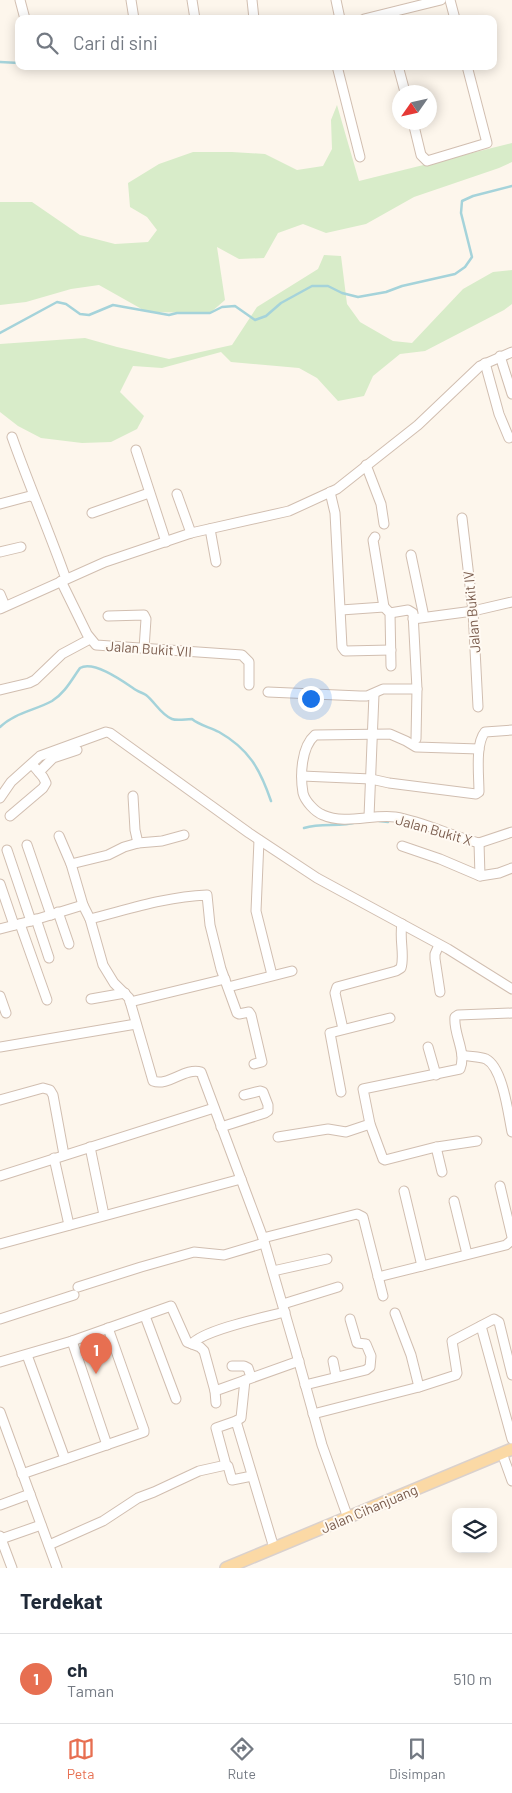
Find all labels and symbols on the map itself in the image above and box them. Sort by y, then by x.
north arrow [392,85,437,130]
street label: Jalan Bukit IV [459,570,484,654]
street label: Jalan Bukit VII [106,637,193,660]
your location [298,686,324,712]
street label: Jalan Bukit X [394,810,474,849]
pin: 1 [80,1333,112,1374]
street label: Jalan Cihanjuang [318,1481,420,1537]

